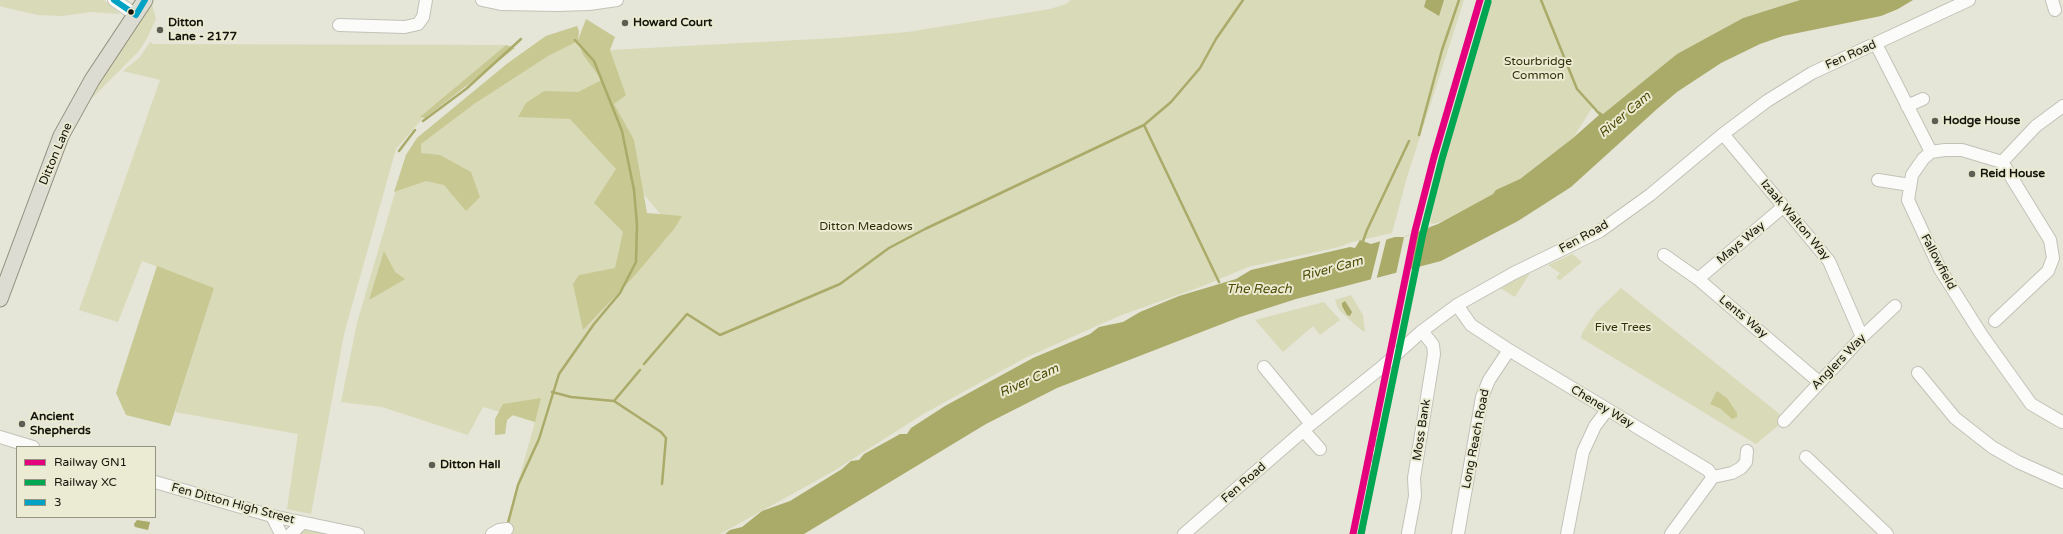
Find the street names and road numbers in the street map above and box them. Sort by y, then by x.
street label: Fen Road [1823,37,1879,73]
street label: Ditton Lane [36,121,76,187]
street label: Izaak Walton Way [1757,177,1833,263]
street label: Fen Road [1557,218,1611,256]
street label: Mays Way [1714,219,1768,267]
street label: Fallowfield [1917,232,1959,292]
street label: Lents Way [1716,293,1770,341]
street label: Anglers Way [1809,331,1869,393]
street label: Cheney Way [1568,383,1636,431]
street label: Long Reach Road [1459,388,1493,490]
street label: Moss Bank [1410,398,1434,462]
street label: Fen Road [1219,460,1269,506]
street label: Fen Ditton High Street [170,481,296,527]

